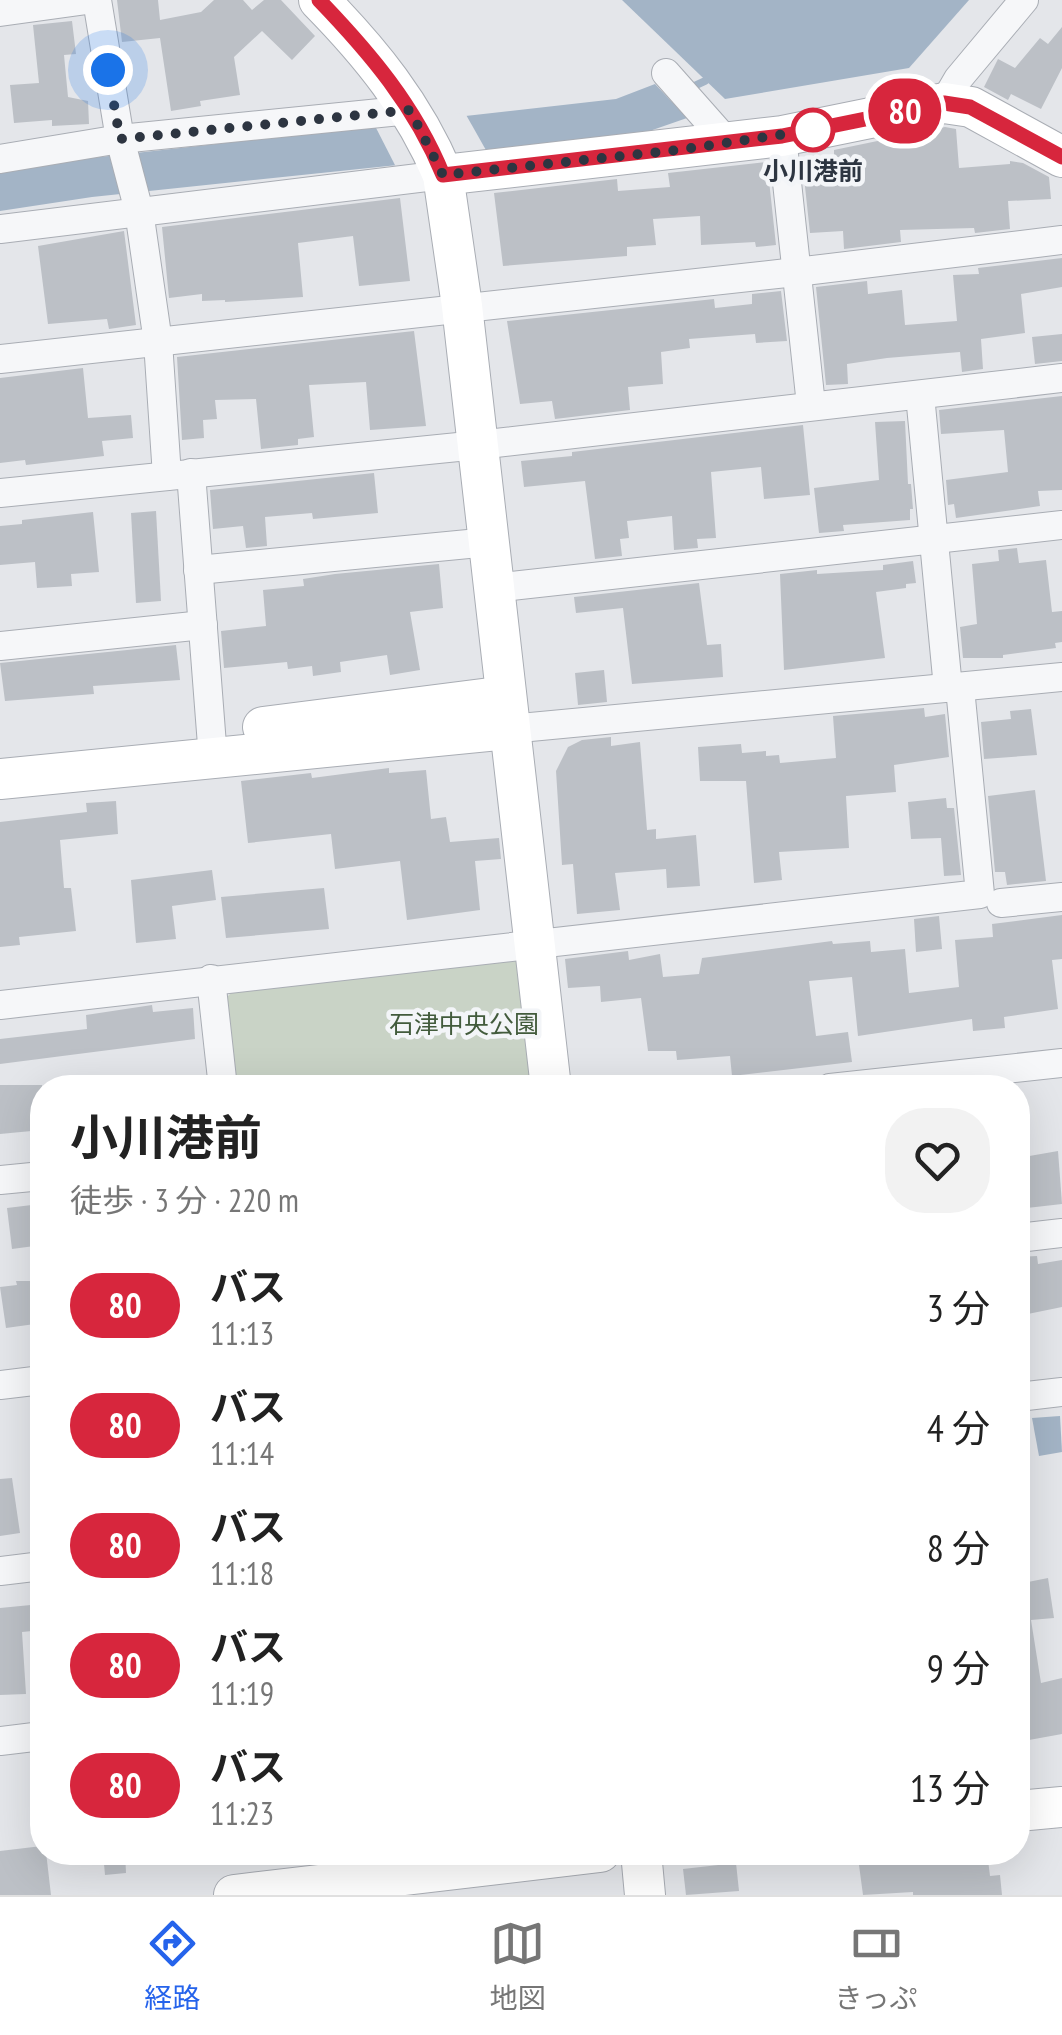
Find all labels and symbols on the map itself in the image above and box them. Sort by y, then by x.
your location [83,45,133,95]
line badge: 80 [860,78,950,144]
marker: 小川港前 [792,109,834,151]
place label: 小川港前 [763,155,863,187]
park label: 石津中央公園 [389,1008,539,1040]

